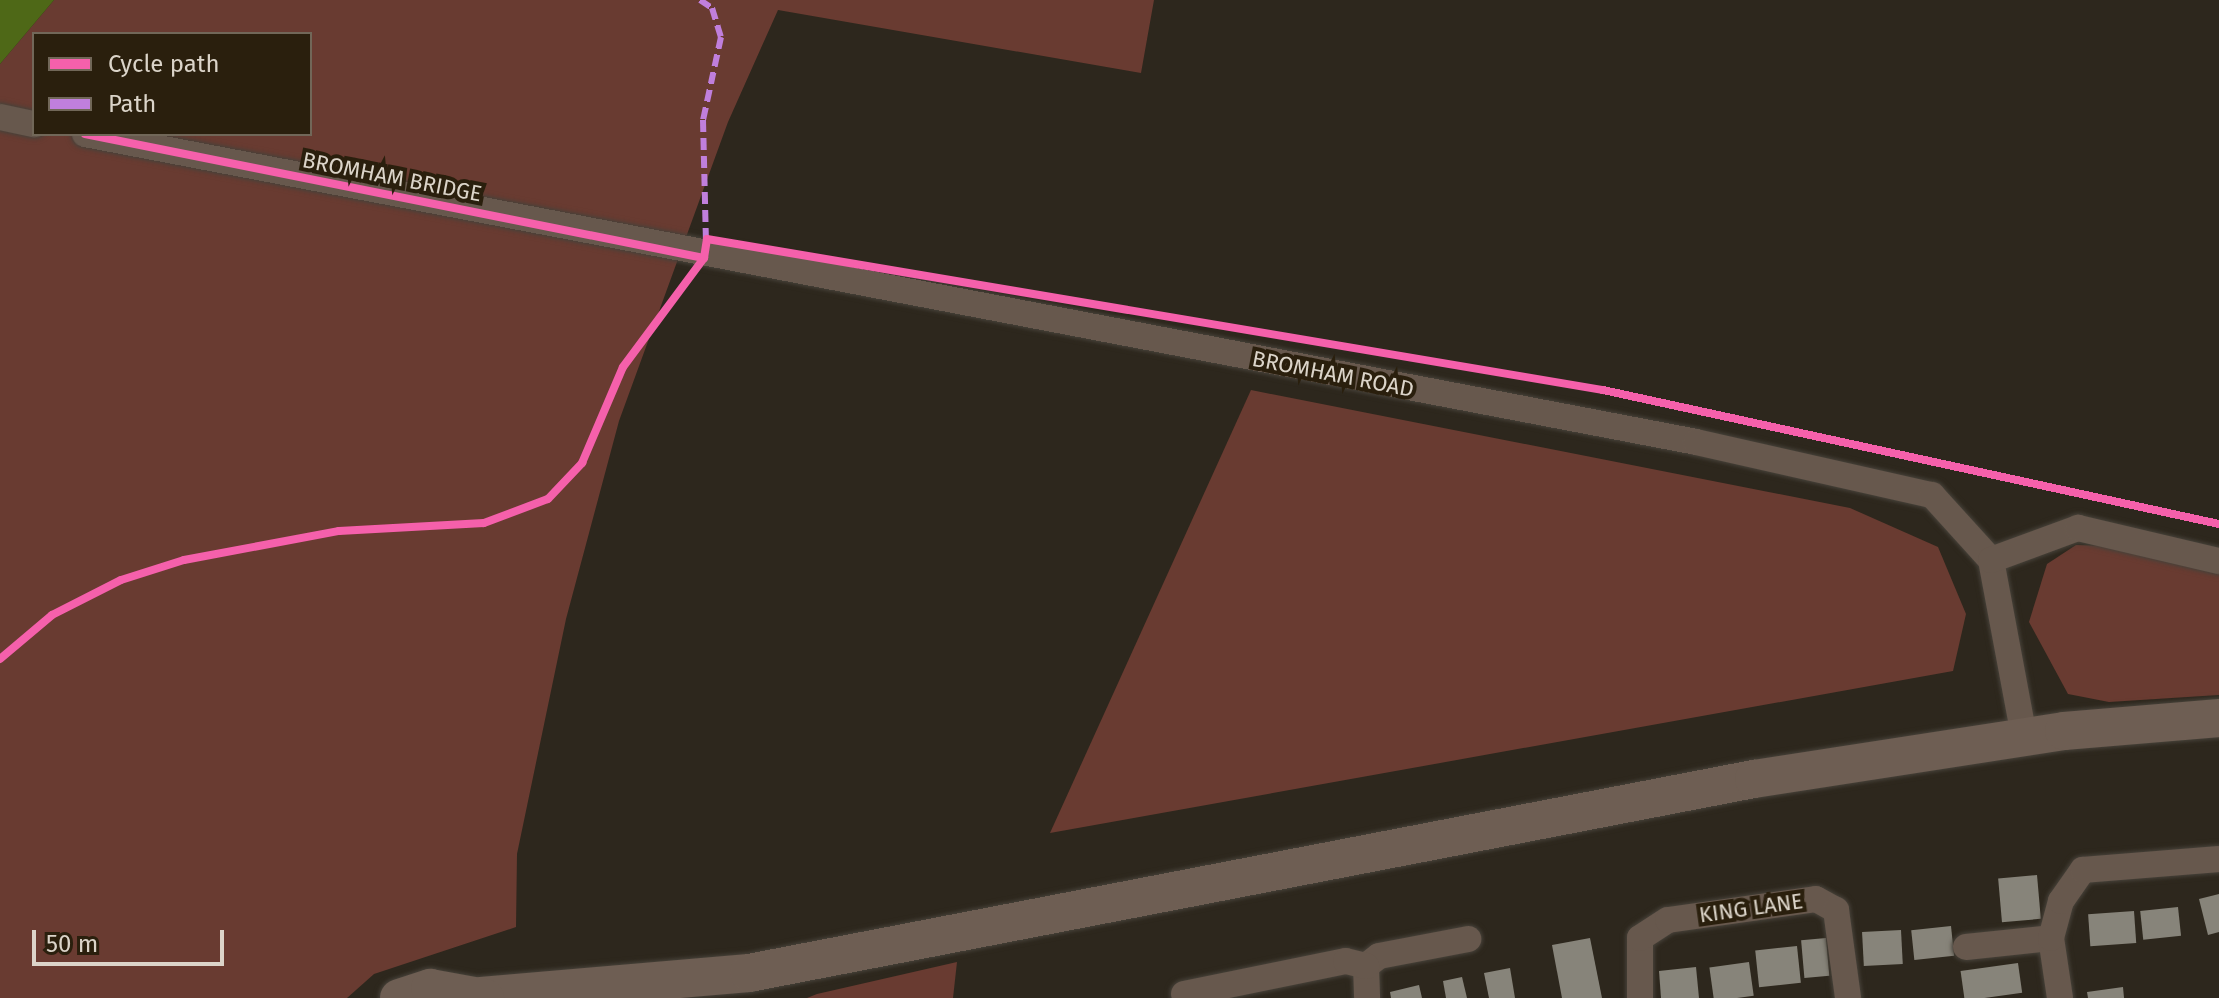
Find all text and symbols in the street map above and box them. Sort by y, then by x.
legend [32,32,312,136]
text: Cycle path [108,50,220,78]
text: Path [108,90,156,118]
street label: BROMHAM BRIDGE [300,147,484,207]
street label: BROMHAM ROAD [1250,345,1416,403]
street label: KING LANE [1697,888,1805,928]
scale bar [36,914,228,964]
text: 50 m [46,930,98,958]

